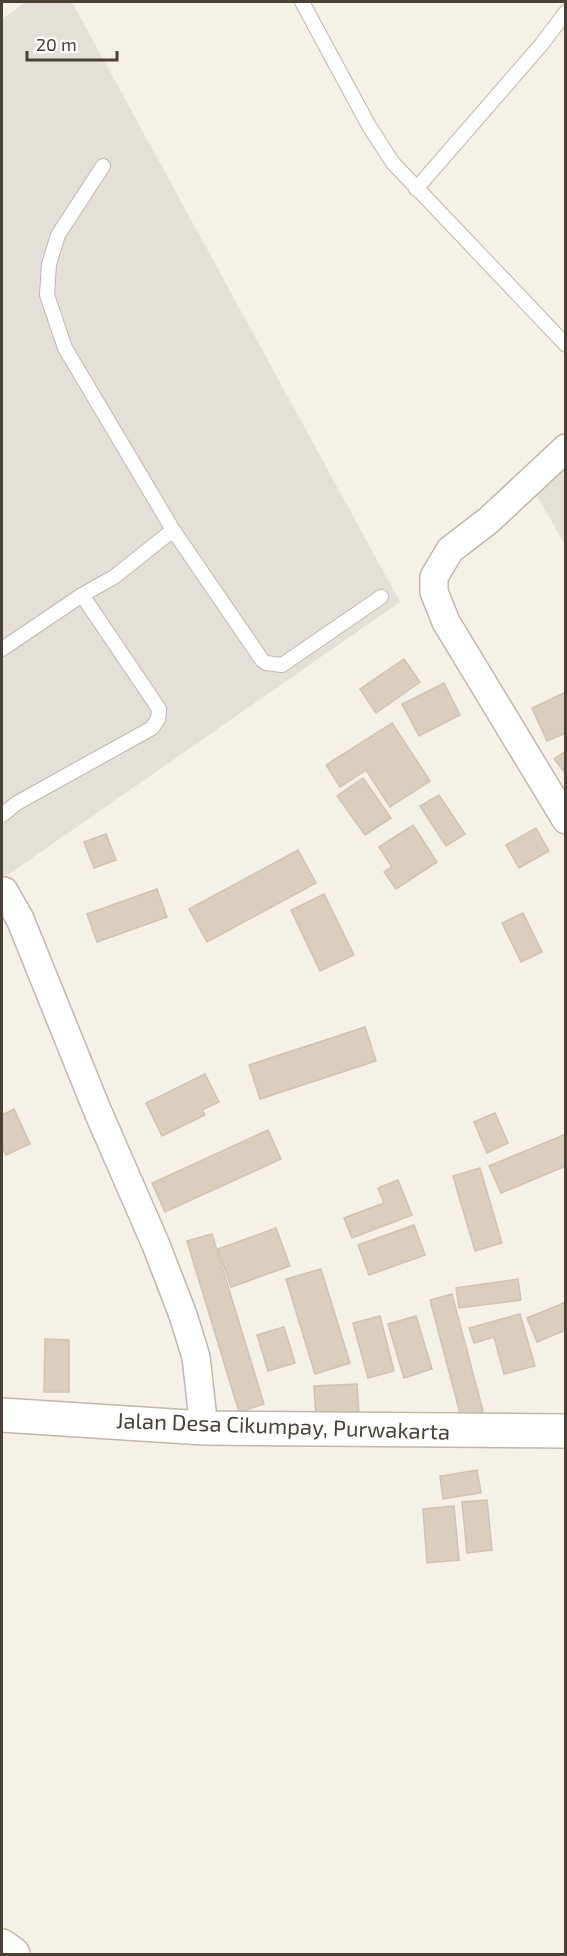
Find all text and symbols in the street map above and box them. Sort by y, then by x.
scale bar [27,24,117,62]
text: 20 m [36,33,77,55]
street label: Jalan Desa Cikumpay, Purwakarta [116,1406,450,1444]

